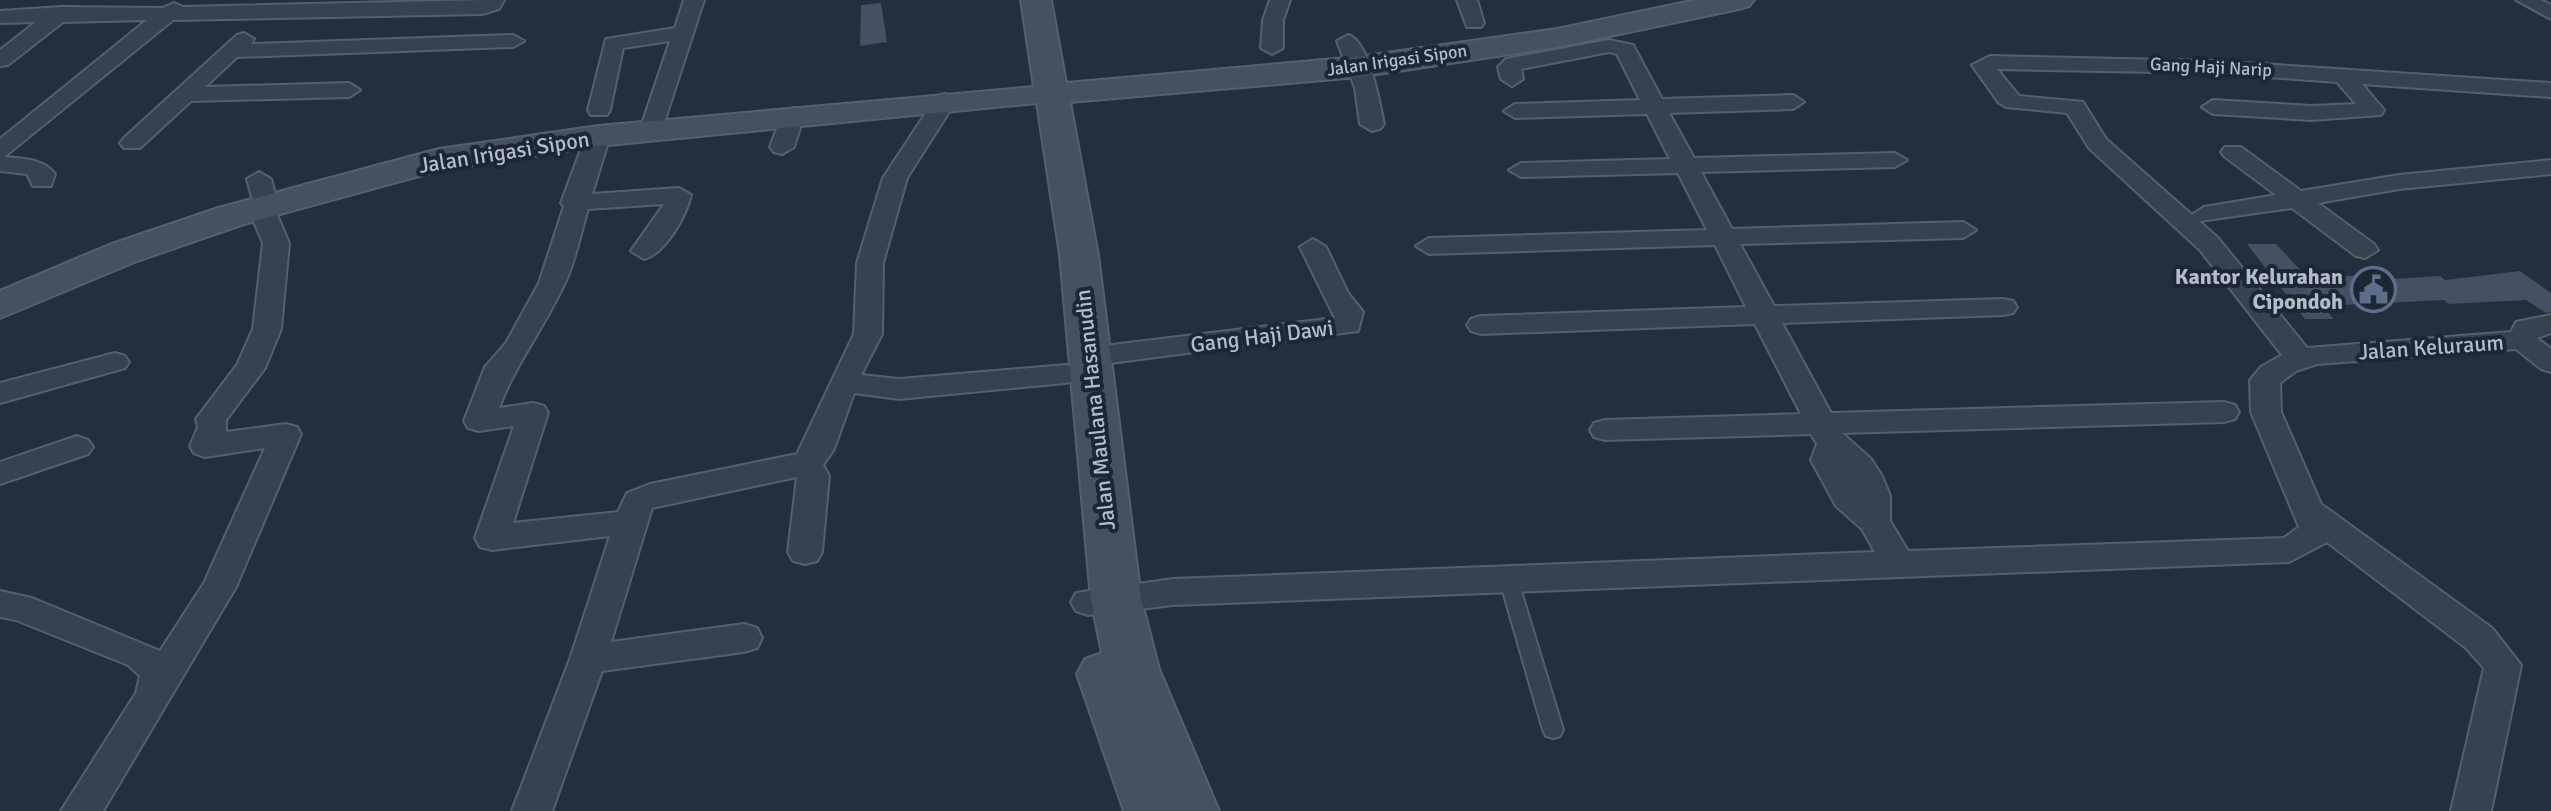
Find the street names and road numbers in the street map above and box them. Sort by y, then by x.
street label: Jalan Irigasi Sipon [1326,39,1468,81]
street label: Gang Haji Narip [2150,53,2272,81]
street label: Jalan Irigasi Sipon [417,125,591,179]
street label: Jalan Maulana Hasanudin [1069,288,1121,532]
street label: Gang Haji Dawi [1189,314,1335,358]
street label: Jalan Keluraum [2357,328,2505,366]

